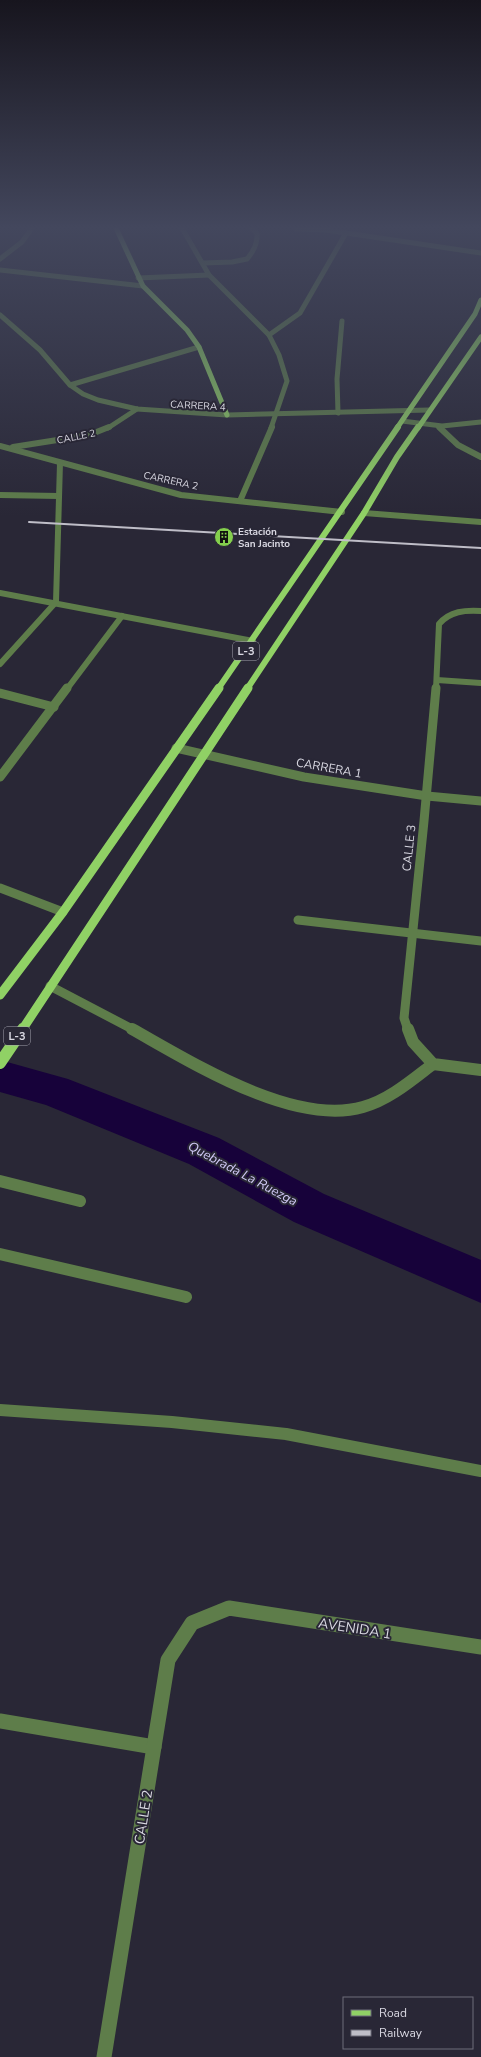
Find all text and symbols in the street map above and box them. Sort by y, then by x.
street label: CARRERA 4 [170,398,226,414]
street label: CALLE 2 [56,426,97,448]
street label: CARRERA 2 [142,468,199,494]
place label: Estación San Jacinto [238,525,290,551]
building icon: Estación San Jacinto [213,526,235,548]
road number: L-3 [233,642,259,660]
street label: CARRERA 1 [295,754,363,782]
street label: CALLE 3 [399,824,419,872]
road number: L-3 [4,1027,30,1045]
water label: Quebrada La Ruezga [185,1137,301,1210]
street label: AVENIDA 1 [317,1613,393,1644]
street label: CALLE 2 [130,1789,157,1846]
legend [343,1997,473,2049]
text: Road [379,2005,407,2021]
text: Railway [379,2025,423,2041]

